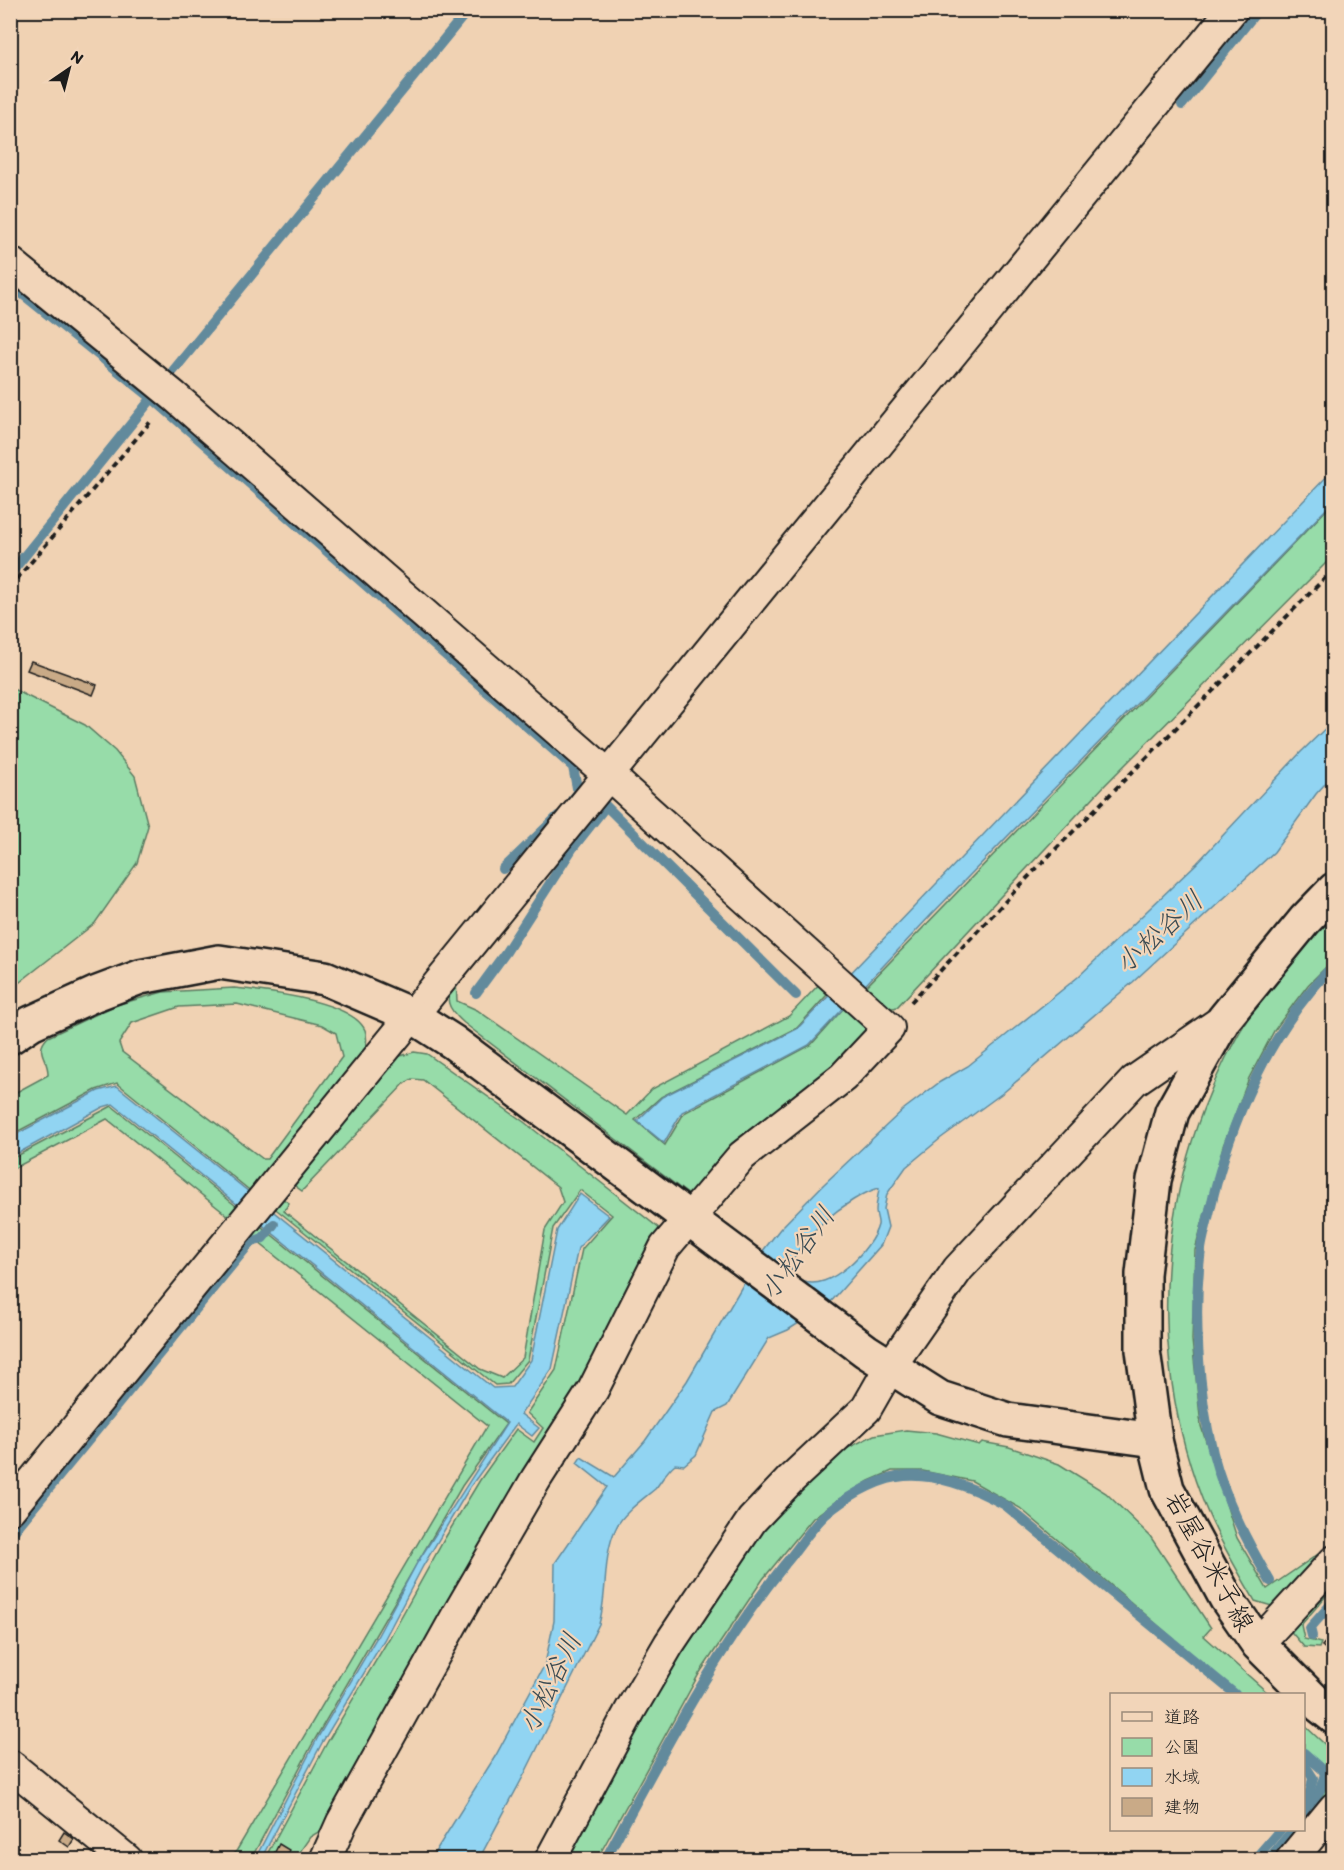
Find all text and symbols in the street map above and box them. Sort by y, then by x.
north arrow [39,39,99,99]
text: N [67,46,87,68]
water label: 小松谷川 [1107,883,1210,980]
water label: 小松谷川 [752,1199,842,1306]
street label: 岩屋谷米子線 [1158,1485,1262,1637]
water label: 小松谷川 [511,1627,588,1739]
legend [1110,1693,1305,1831]
text: 道路 [1164,1706,1200,1728]
text: 公園 [1164,1736,1200,1758]
text: 水域 [1164,1766,1200,1788]
text: 建物 [1164,1796,1200,1818]

